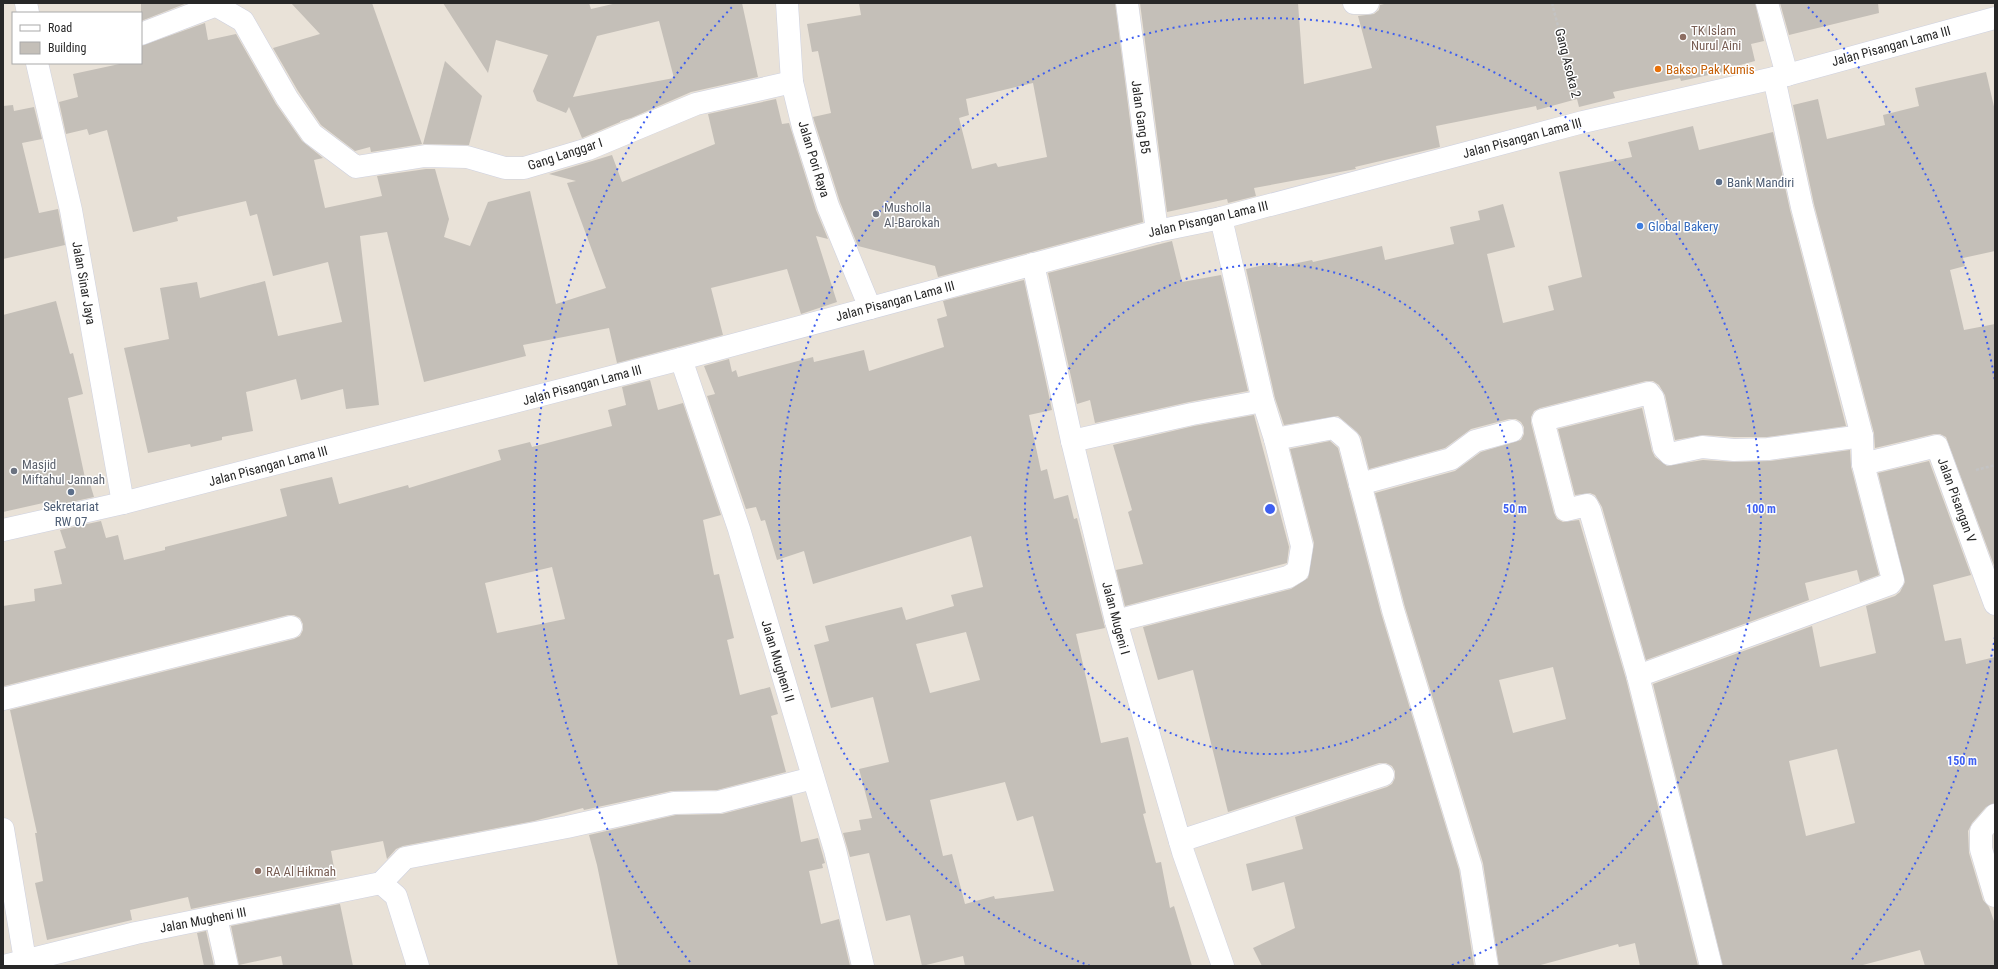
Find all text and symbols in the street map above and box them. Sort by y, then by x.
legend [12,12,142,64]
text: Road [48,21,72,35]
place label: TK Islam Nurul Aini [1691,23,1741,53]
street label: Jalan Pisangan Lama III [1830,23,1952,69]
street label: Gang Asoka 2 [1552,27,1584,99]
marker: TK Islam Nurul Aini [1678,32,1688,42]
text: Building [48,41,86,55]
place label: Bakso Pak Kumis [1666,62,1755,77]
marker: Bakso Pak Kumis [1653,64,1663,74]
street label: Jalan Gang B5 [1128,79,1154,155]
street label: Jalan Pisangan Lama III [1461,115,1583,161]
street label: Jalan Pori Raya [795,119,833,199]
street label: Gang Langgar I [526,135,604,173]
place label: Bank Mandiri [1727,175,1794,190]
marker: Bank Mandiri [1714,177,1724,187]
street label: Jalan Pisangan Lama III [1147,198,1269,240]
place label: Musholla Al-Barokah [884,200,940,230]
marker: Musholla Al-Barokah [871,209,881,219]
place label: Global Bakery [1648,219,1719,234]
marker: Global Bakery [1635,221,1645,231]
street label: Jalan Sinar Jaya [69,240,99,326]
street label: Jalan Pisangan Lama III [834,278,956,324]
street label: Jalan Pisangan Lama III [521,362,643,408]
street label: Jalan Pisangan Lama III [207,443,329,489]
street label: Jalan Pisangan V [1935,456,1979,545]
place label: Masjid Miftahul Jannah [22,457,105,487]
marker: Masjid Miftahul Jannah [9,466,19,476]
marker: Sekretariat RW 07 [66,487,76,497]
place label: Sekretariat RW 07 [43,499,99,529]
centre of rings [1263,502,1277,516]
text: 50 m [1503,502,1527,516]
text: 100 m [1746,502,1776,516]
street label: Jalan Mugeni I [1099,580,1133,656]
street label: Jalan Mugheni II [758,618,798,704]
text: 150 m [1947,754,1977,768]
place label: RA Al Hikmah [266,864,336,879]
marker: RA Al Hikmah [253,866,263,876]
street label: Jalan Mugheni III [158,904,248,936]

